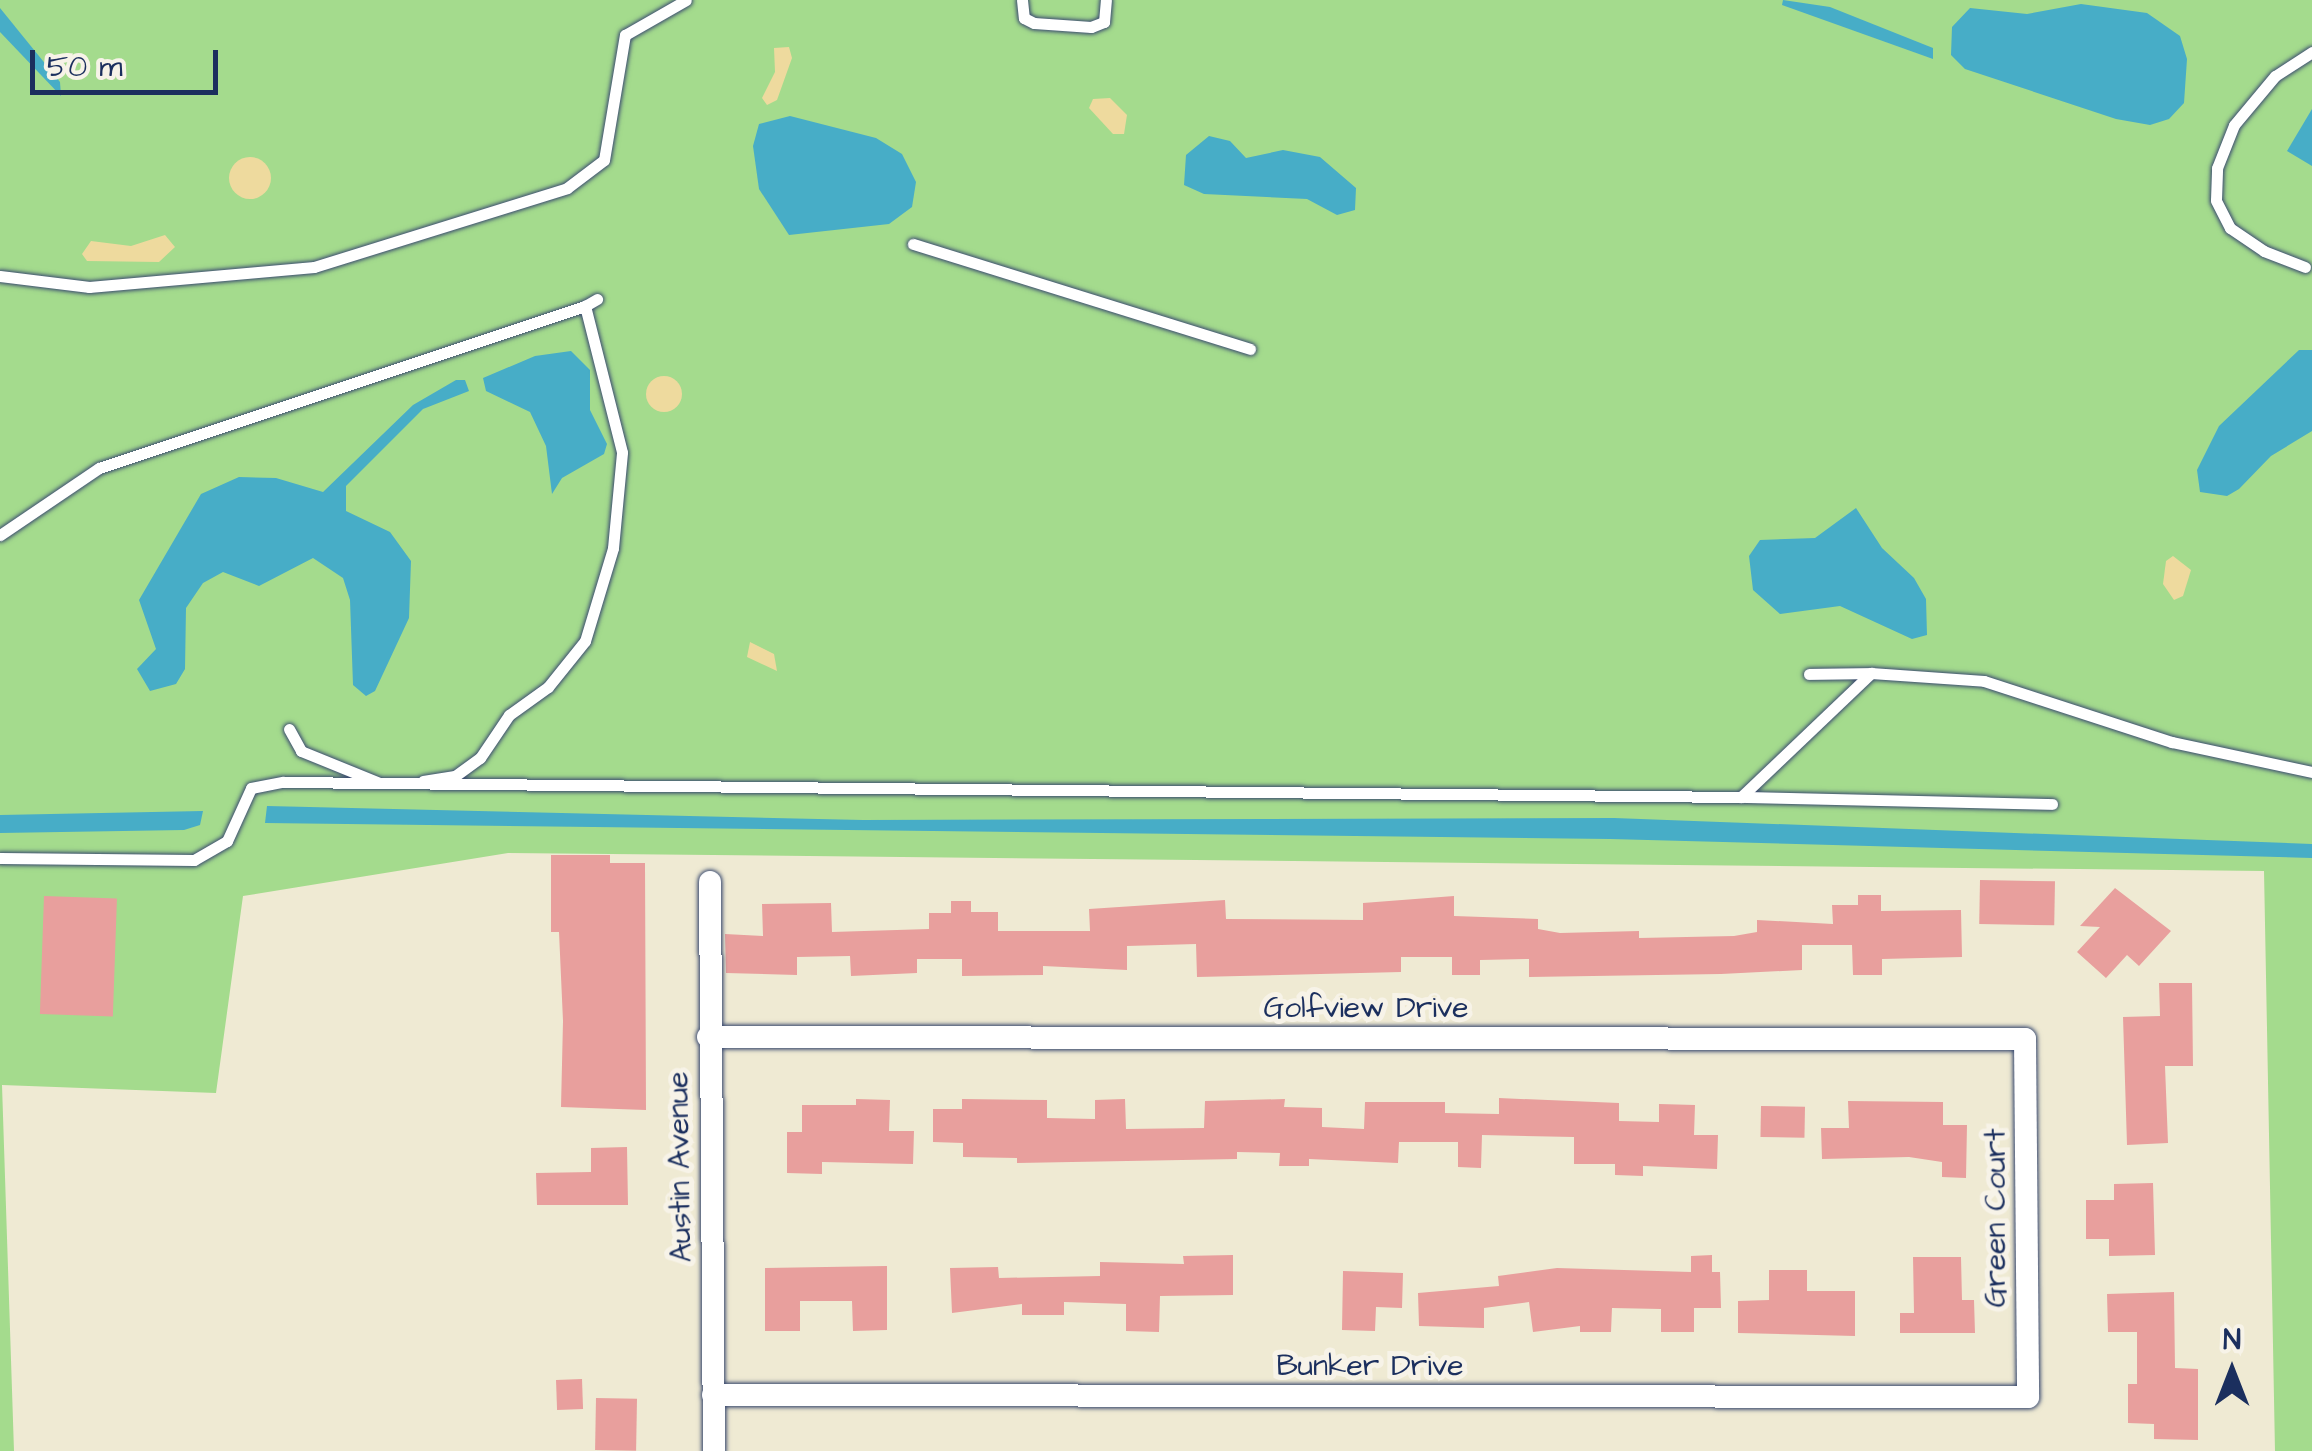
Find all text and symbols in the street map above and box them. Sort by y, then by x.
scale bar [35,30,222,92]
text: 50 m [47,46,123,88]
street label: Golfview Drive [1263,990,1469,1026]
street label: Austin Avenue [660,1071,700,1263]
street label: Green Court [1978,1129,2014,1307]
north arrow [2182,1321,2282,1421]
text: N [2223,1321,2241,1360]
street label: Bunker Drive [1276,1348,1464,1384]

